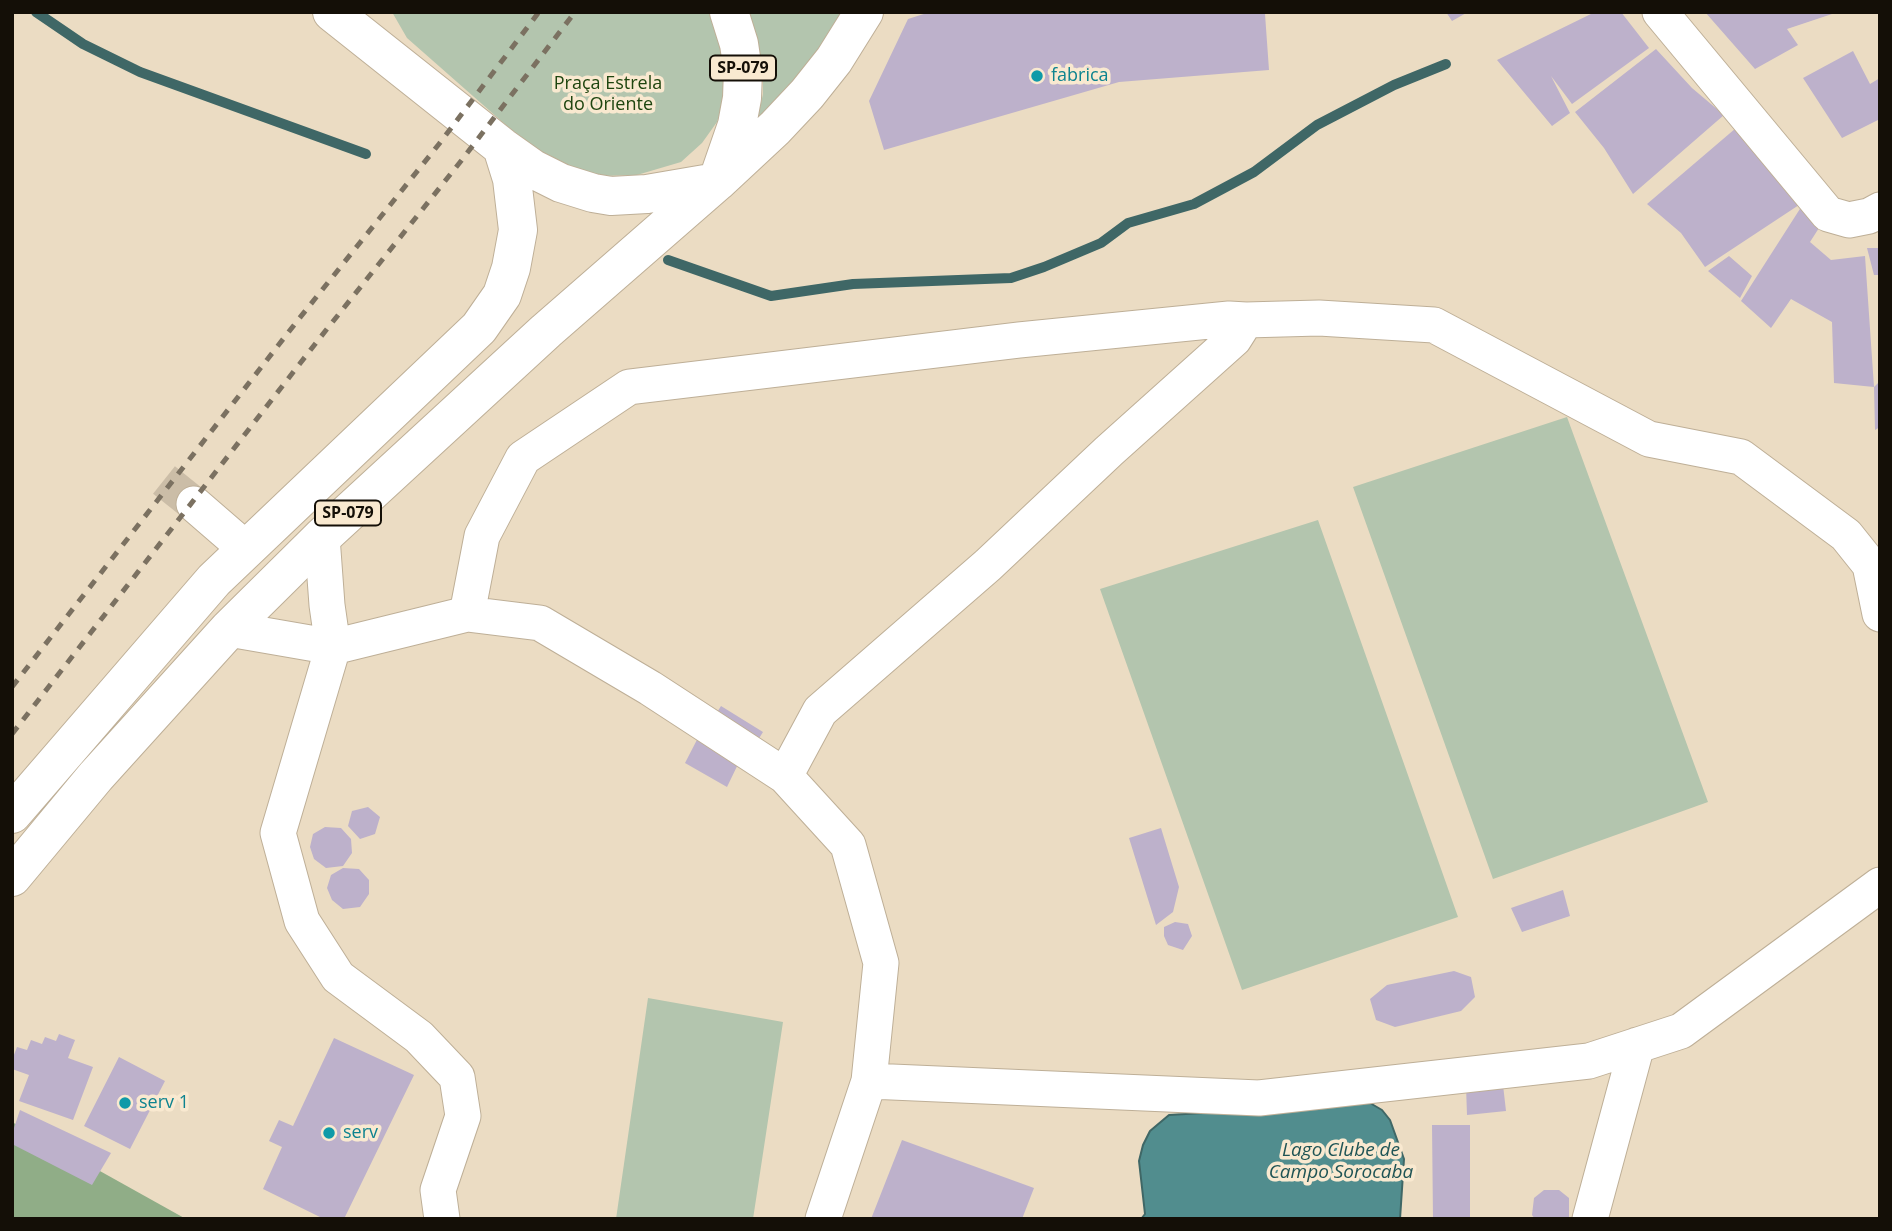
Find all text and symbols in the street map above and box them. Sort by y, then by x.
road number: SP-079 [710,55,776,80]
place label: fabrica [1051,65,1109,87]
marker: fabrica [1029,68,1045,84]
park label: Praça Estrela do Oriente [554,73,662,116]
road number: SP-079 [315,500,381,526]
place label: serv 1 [139,1092,189,1114]
marker: serv 1 [117,1095,133,1111]
place label: serv [343,1122,378,1144]
marker: serv [321,1125,337,1141]
water label: Lago Clube de Campo Sorocaba [1269,1140,1413,1184]

